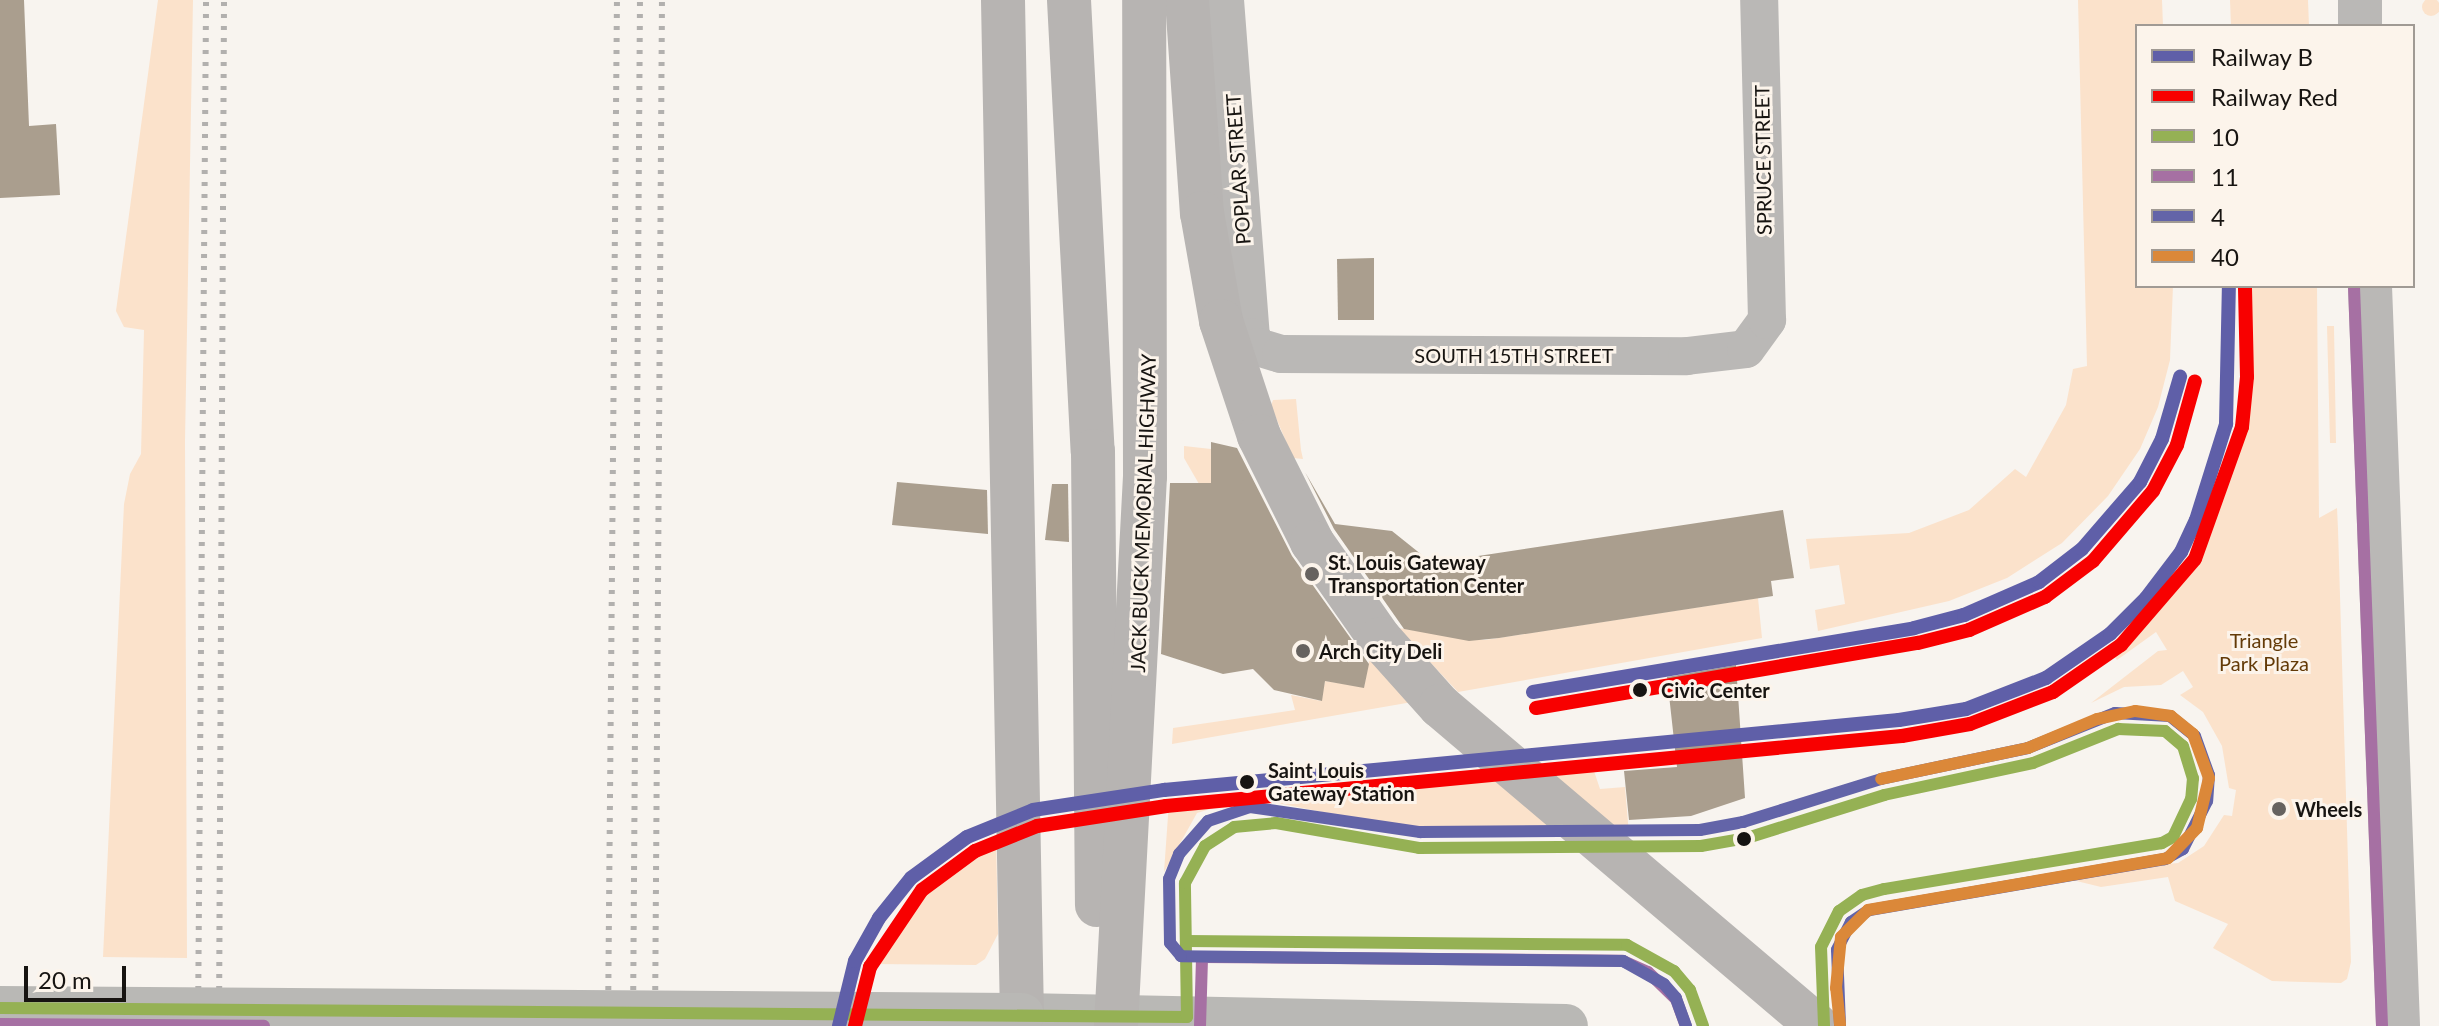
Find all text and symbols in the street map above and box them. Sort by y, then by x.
legend [2135,24,2415,288]
text: Railway B [2211,42,2313,71]
text: Railway Red [2211,82,2338,111]
street label: SPRUCE STREET [1750,85,1776,235]
street label: POPLAR STREET [1221,93,1255,245]
text: 10 [2211,122,2239,151]
text: 11 [2211,162,2239,191]
text: 4 [2211,202,2225,231]
text: 40 [2211,242,2239,271]
street label: SOUTH 15TH STREET [1414,343,1614,367]
street label: JACK BUCK MEMORIAL HIGHWAY [1125,353,1161,673]
place label: St. Louis Gateway Transportation Center [1328,550,1524,597]
marker: St. Louis Gateway Transportation Center [1303,565,1321,583]
park label: Triangle Park Plaza [2219,628,2309,675]
place label: Arch City Deli [1319,639,1443,663]
marker: Arch City Deli [1294,642,1312,660]
marker: Civic Center [1626,676,1654,704]
place label: Civic Center [1661,678,1770,702]
place label: Saint Louis Gateway Station [1268,758,1415,805]
marker: Saint Louis Gateway Station [1233,768,1261,796]
place label: Wheels [2295,797,2362,821]
marker: Wheels [2270,800,2288,818]
unlabelled marker [1736,831,1752,847]
scale bar [28,950,130,1000]
text: 20 m [38,965,92,994]

